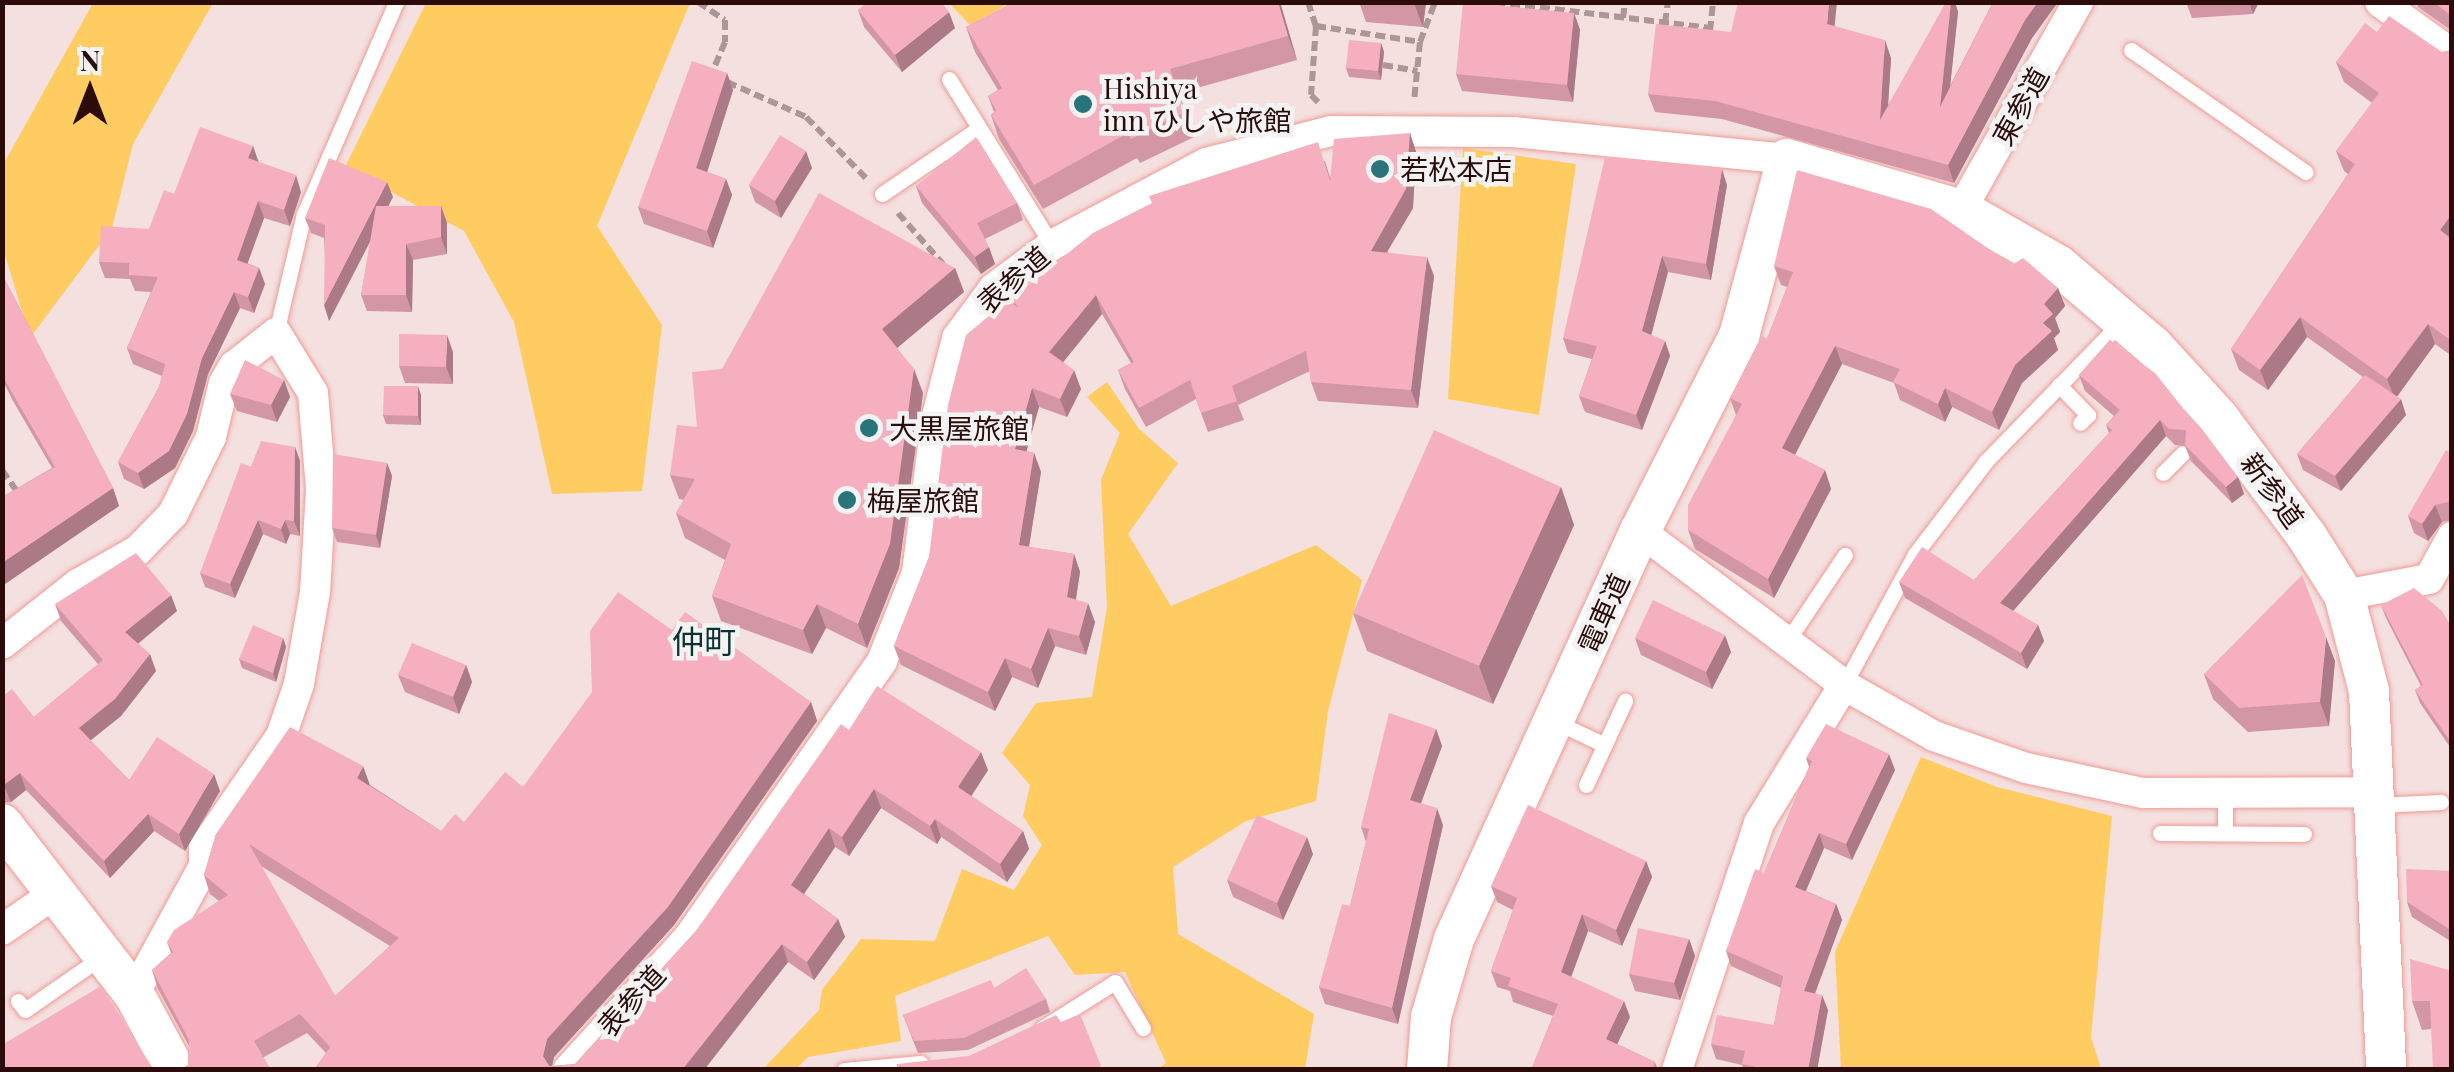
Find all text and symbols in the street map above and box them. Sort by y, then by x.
north arrow [40,40,140,140]
text: N [80,41,100,78]
street label: 東参道 [1985,61,2055,151]
place label: Hishiya inn ひしや旅館 [1103,71,1292,137]
marker: Hishiya inn ひしや旅館 [1072,93,1094,115]
place label: 若松本店 [1400,152,1512,186]
marker: 若松本店 [1369,158,1391,180]
street label: 表参道 [970,239,1056,319]
place label: 大黒屋旅館 [889,411,1029,445]
marker: 大黒屋旅館 [858,417,880,439]
street label: 新参道 [2235,446,2311,534]
place label: 梅屋旅館 [867,483,979,517]
marker: 梅屋旅館 [836,489,858,511]
street label: 電車道 [1571,568,1635,658]
district label: 仲町 [672,621,736,659]
street label: 表参道 [590,958,672,1042]

